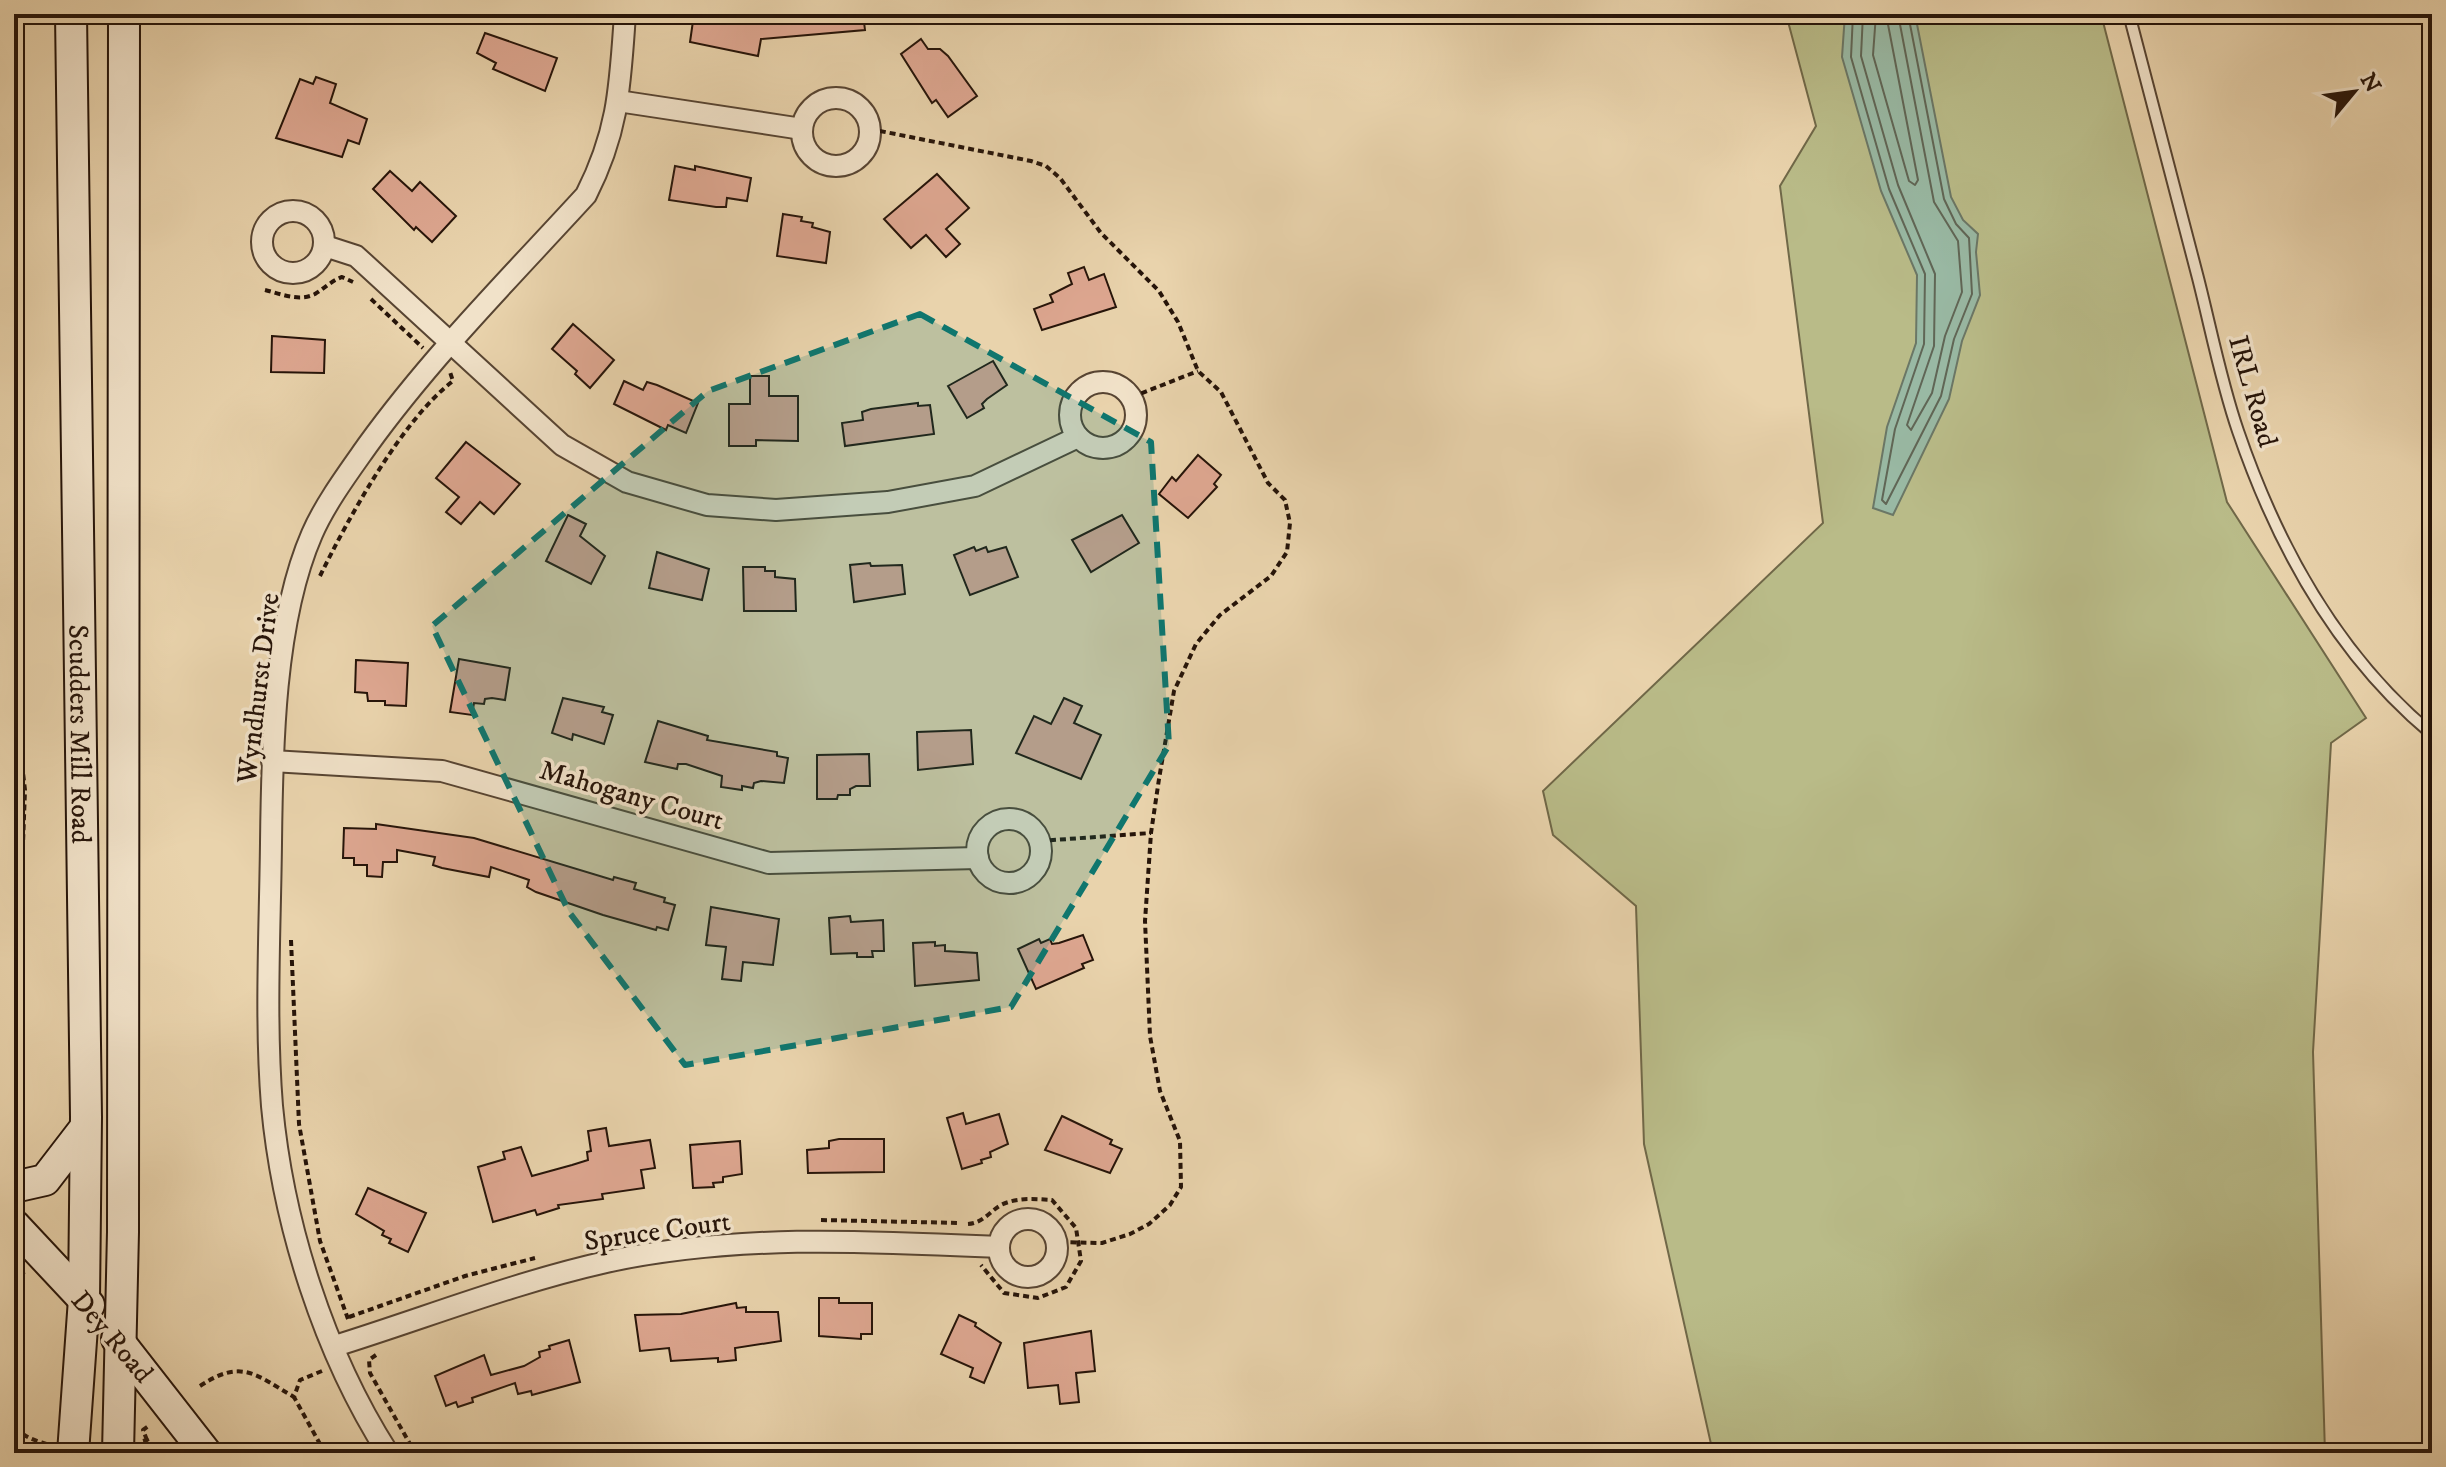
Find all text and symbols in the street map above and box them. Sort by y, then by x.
north arrow [2314,52,2394,132]
text: N [2354,69,2386,97]
street label: IRL Road [2220,332,2285,451]
street label: Wyndhurst Drive [229,591,288,787]
street label: Scudders Mill Road [60,624,98,844]
street label: Mahogany Court [535,752,728,838]
street label: Spruce Court [582,1204,733,1259]
street label: Dey Road [63,1284,161,1390]

